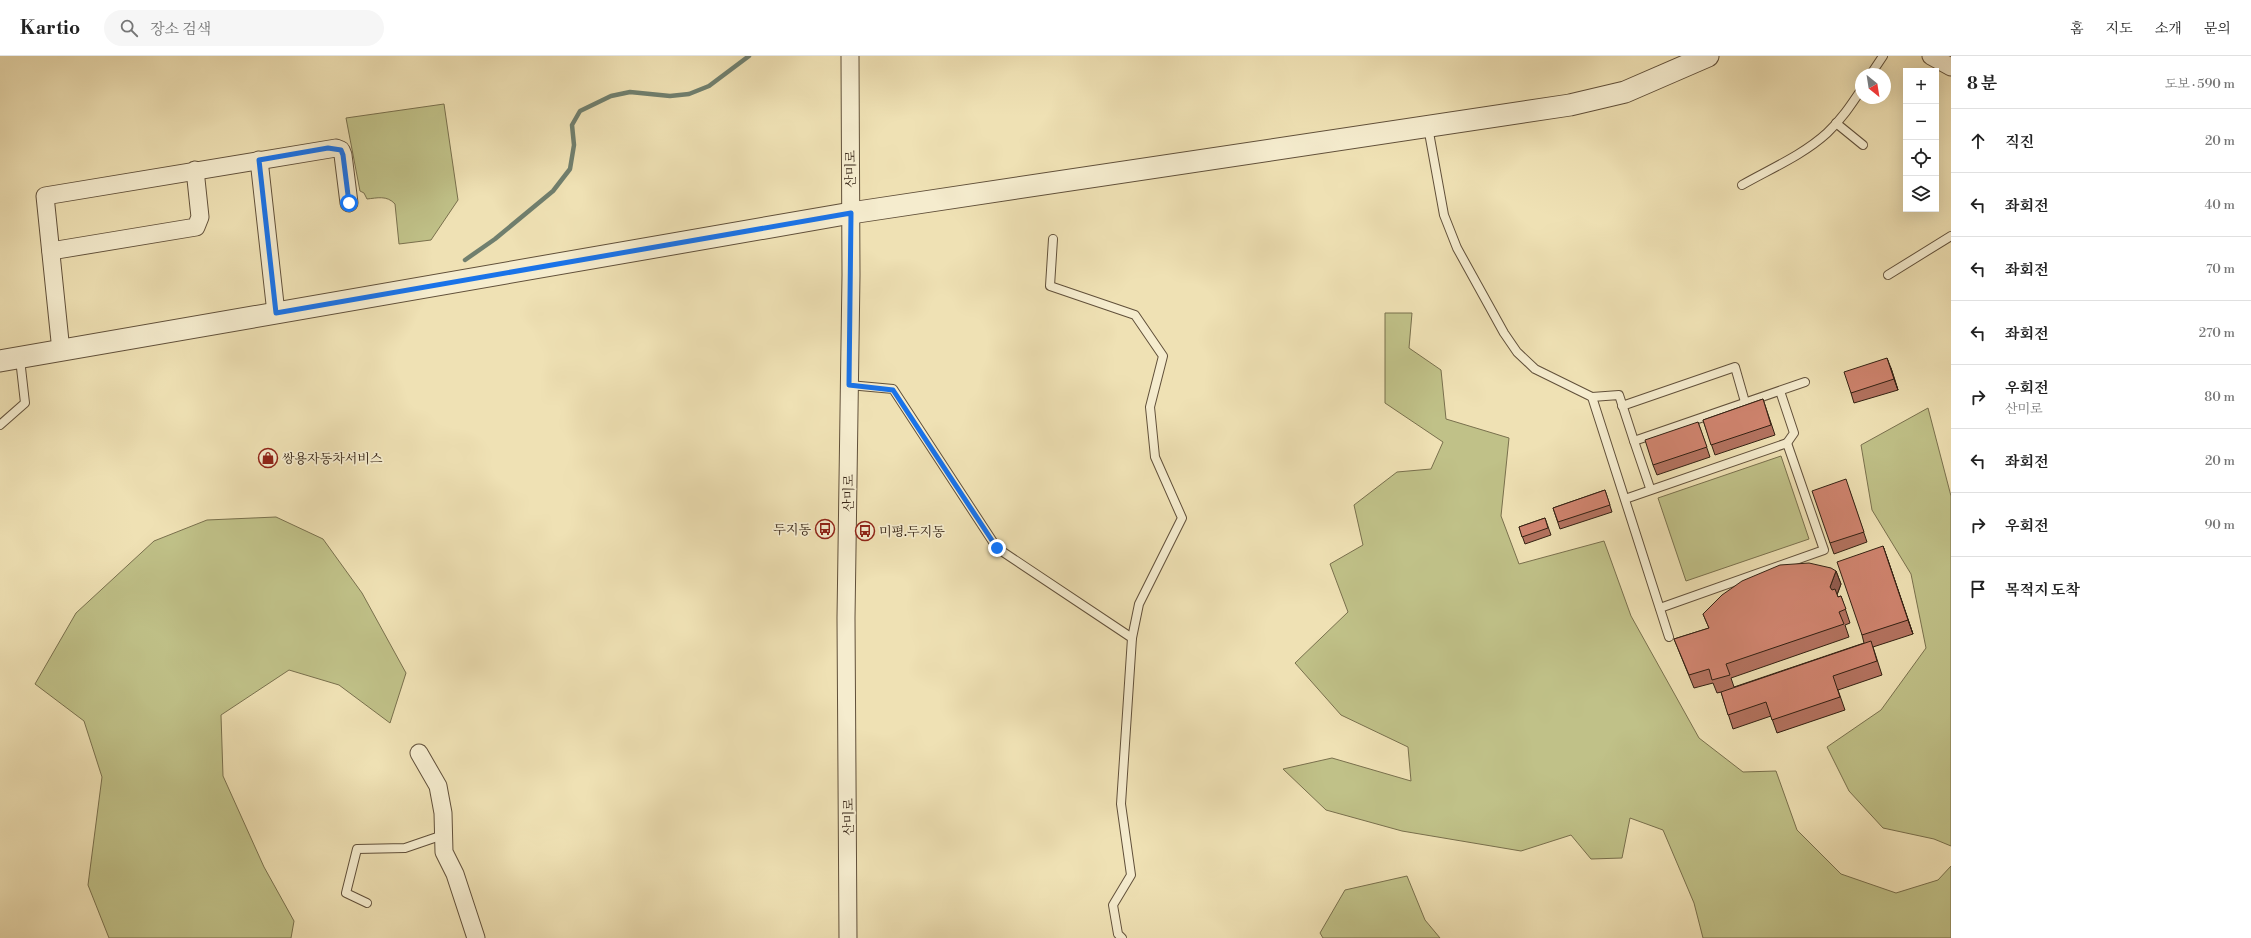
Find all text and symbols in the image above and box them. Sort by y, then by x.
search box [104,10,384,46]
text: Kartio [20,16,80,40]
icon: search [118,17,140,39]
text: 장소 검색 [150,20,211,39]
text: 홈 [2070,20,2084,38]
text: 지도 [2106,20,2133,38]
text: 소개 [2155,20,2182,38]
text: 문의 [2204,20,2231,38]
north arrow [1855,68,1891,104]
map controls [1903,68,1939,212]
button: + [1903,68,1939,104]
text: 8 분 [1967,73,1997,95]
text: 도보 · 590 m [2165,76,2235,92]
button: − [1903,104,1939,140]
icon: ahead [1967,130,1989,152]
text: 직진 [2005,133,2034,152]
text: 20 m [2205,133,2235,149]
button: locate [1903,140,1939,176]
street label: 산미로 [843,150,859,188]
button: layers [1903,176,1939,212]
route start [340,194,358,212]
icon: left [1967,194,1989,216]
text: 좌회전 [2005,197,2048,216]
text: 40 m [2205,197,2235,213]
icon: left [1967,258,1989,280]
text: 좌회전 [2005,261,2048,280]
text: 70 m [2206,261,2235,277]
icon: left [1967,322,1989,344]
text: 좌회전 [2005,325,2048,344]
text: 270 m [2199,325,2235,341]
text: 우회전 [2005,379,2048,398]
icon: right [1967,386,1989,408]
text: 80 m [2204,389,2235,405]
text: 산미로 [2005,401,2043,417]
shop icon: 쌍용자동차서비스 [257,447,279,469]
icon: left [1967,450,1989,472]
place label: 쌍용자동차서비스 [282,451,383,467]
text: 좌회전 [2005,453,2048,472]
text: 20 m [2205,453,2235,469]
street label: 산미로 [841,474,857,512]
icon: right [1967,514,1989,536]
text: 우회전 [2005,517,2048,536]
text: 90 m [2204,517,2235,533]
bus stop icon: 두지동 [814,518,836,540]
bus stop icon: 미평.두지동 [854,520,876,542]
place label: 두지동 [773,522,811,538]
place label: 미평.두지동 [879,524,945,540]
route end [988,539,1006,557]
icon: arrive [1967,578,1989,600]
text: 목적지 도착 [2005,581,2080,600]
street label: 산미로 [841,798,857,836]

